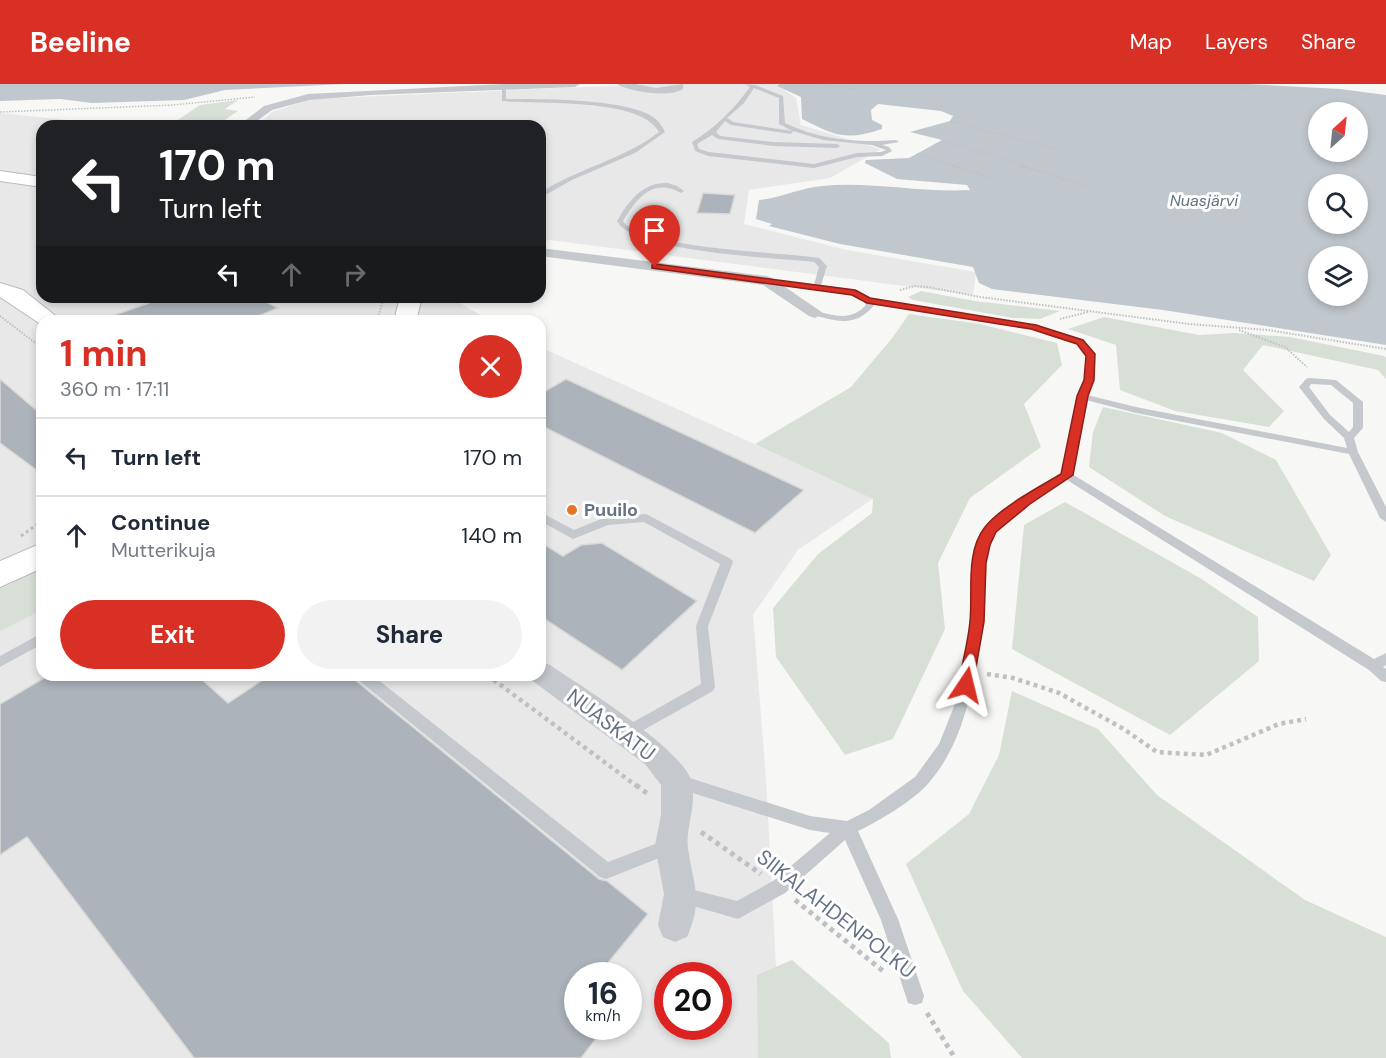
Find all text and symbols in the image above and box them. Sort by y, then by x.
text: Beeline [30,24,131,61]
text: Map [1130,28,1172,56]
text: Layers [1205,28,1268,56]
text: Share [1301,28,1356,56]
north arrow [1308,102,1368,162]
map controls [1308,102,1368,306]
text: 170 m [159,138,276,193]
icon: left [60,144,138,222]
button: search [1308,174,1368,234]
water label: Nuasjärvi [1170,190,1239,211]
text: Turn left [159,191,262,226]
pin [629,205,680,267]
icon: arrive [638,214,671,247]
button: layers [1308,246,1368,306]
icon: left [212,258,245,291]
icon: ahead [275,258,308,291]
icon: right [338,258,371,291]
text: 1 min [60,330,148,377]
button: close [459,335,522,398]
text: 360 m · 17:11 [60,376,169,402]
icon: left [60,441,93,474]
text: Turn left [111,443,201,472]
text: 170 m [463,443,522,472]
place label: Puuilo [584,498,638,522]
marker: Puuilo [565,503,579,517]
text: Continue [111,508,210,537]
icon: ahead [60,519,93,552]
text: 140 m [461,521,522,550]
text: Mutterikuja [111,537,216,563]
button: Exit [60,600,285,669]
button: Share [297,600,522,669]
position arrow [934,653,998,717]
street label: NUASKATU [561,683,661,767]
street label: SIIKALAHDENPOLKU [751,843,921,985]
speed limit sign: 20 [654,962,732,1040]
text: 16 [588,974,618,1013]
text: km/h [585,1006,621,1026]

